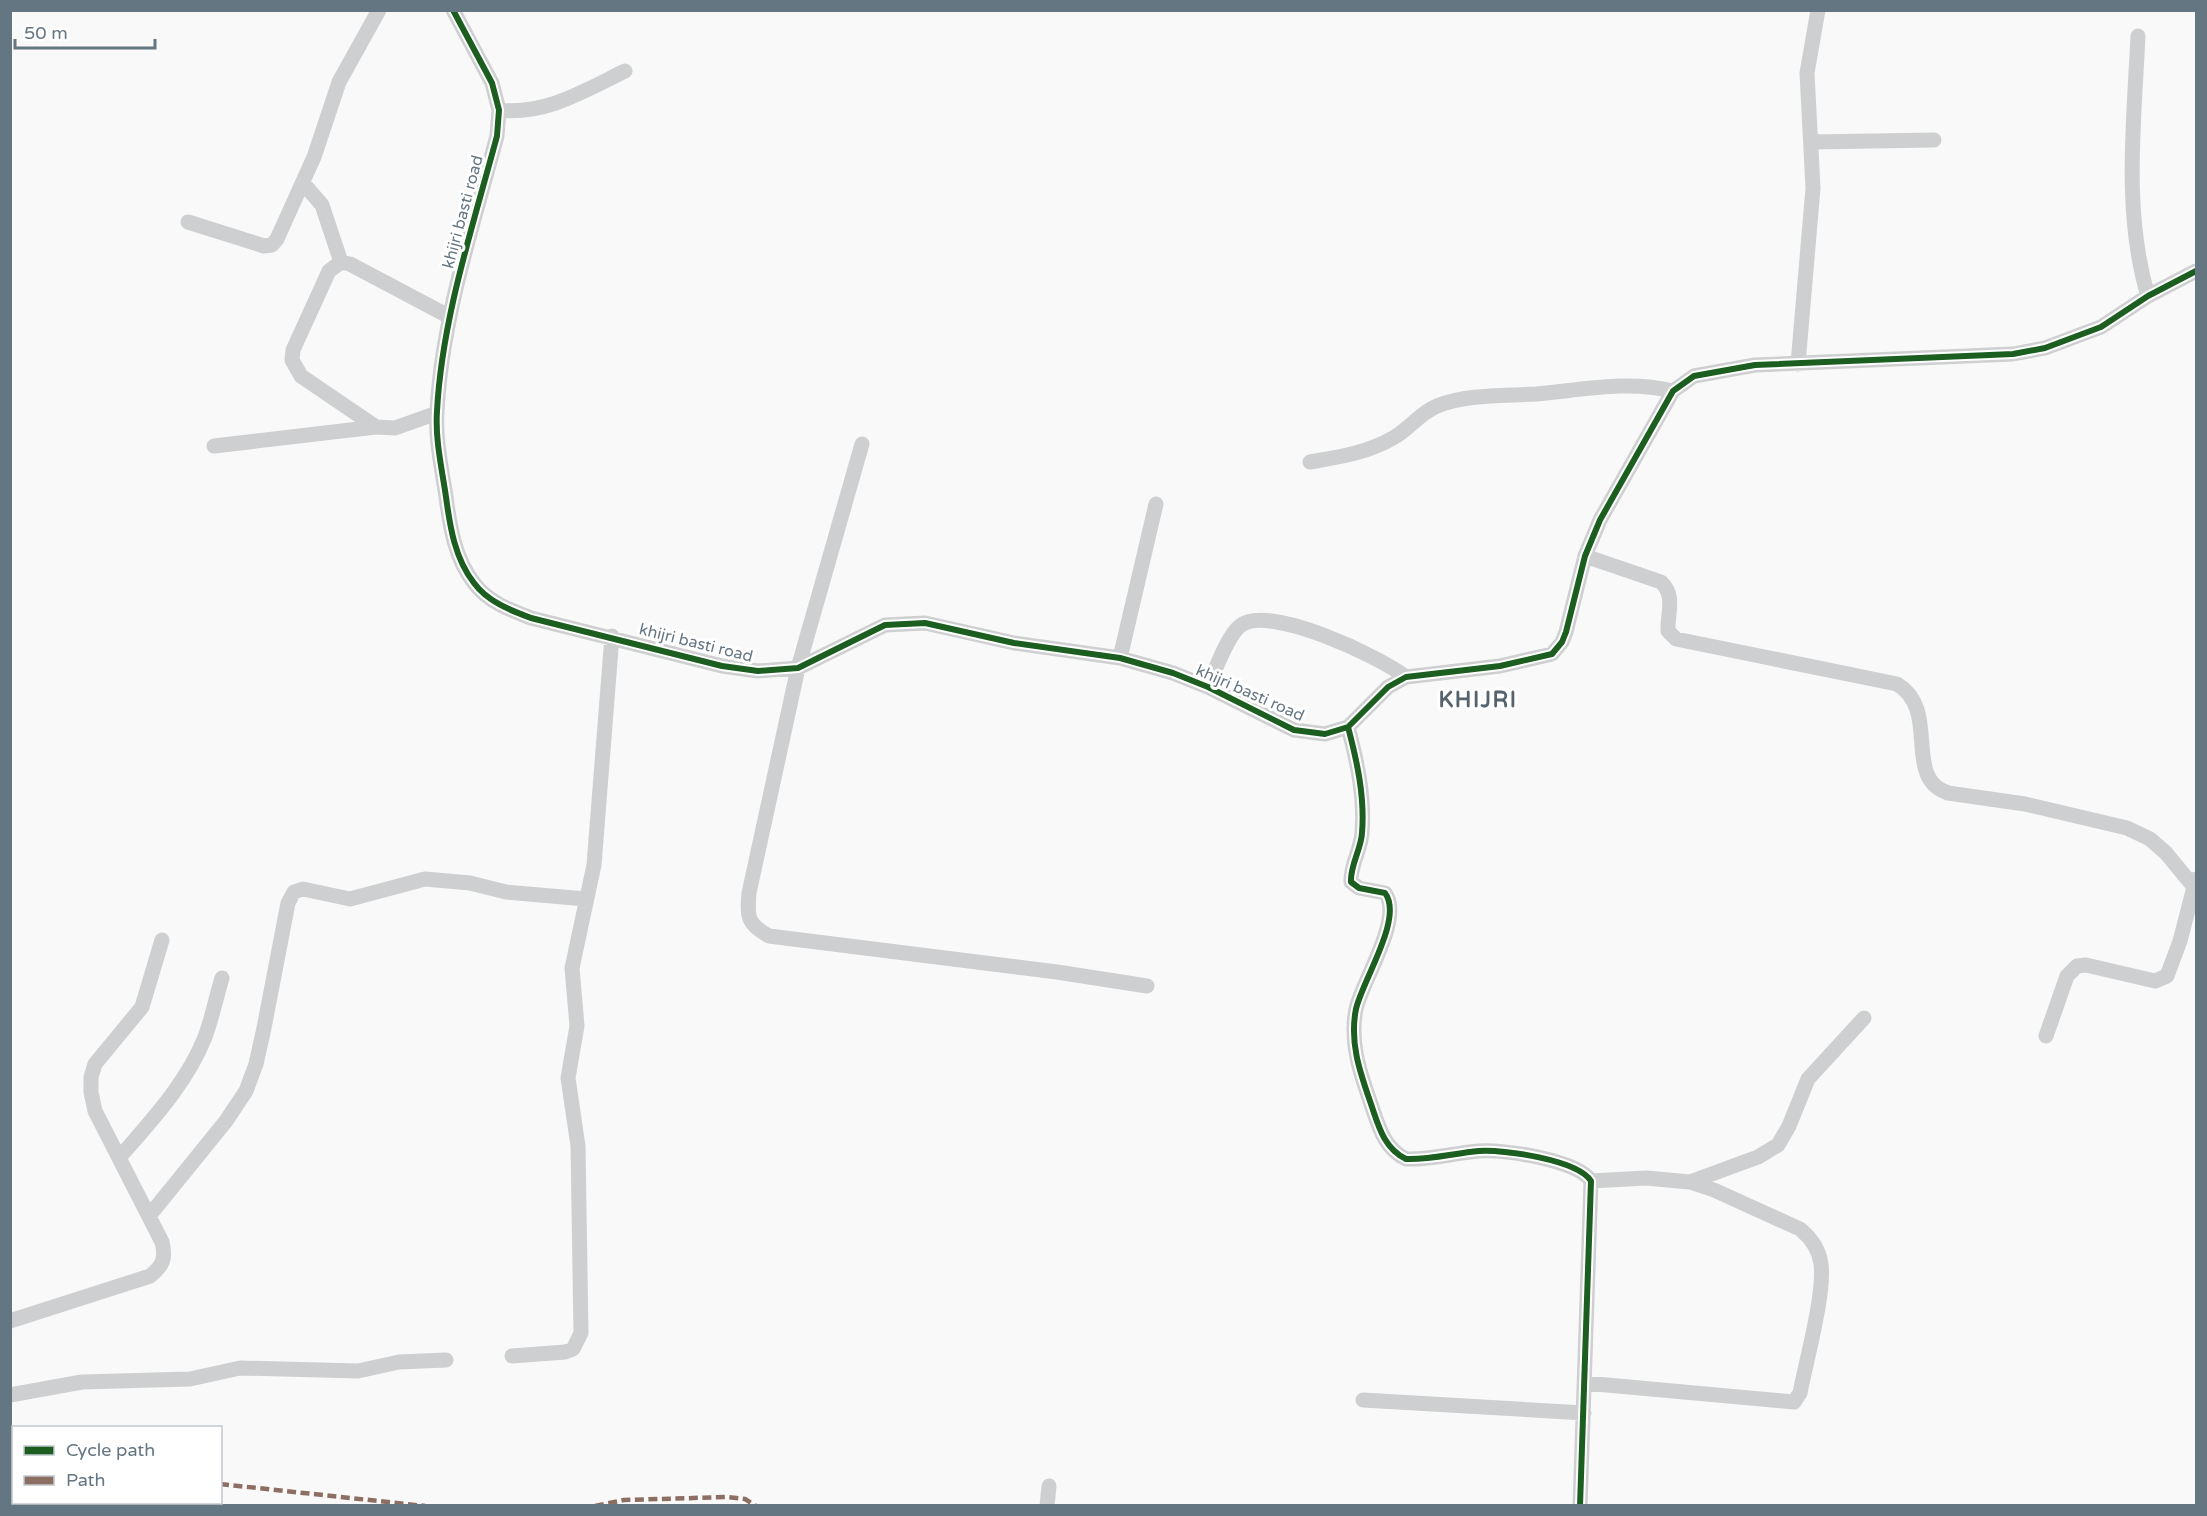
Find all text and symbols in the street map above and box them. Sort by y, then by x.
scale bar [15,12,154,50]
text: 50 m [24,22,68,44]
street label: khijri basti road [438,153,488,271]
street label: khijri basti road [637,619,755,667]
street label: khijri basti road [1193,660,1307,726]
district label: KHIJRI [1439,687,1517,713]
legend [12,1426,222,1504]
text: Cycle path [66,1439,155,1461]
text: Path [66,1469,105,1491]

